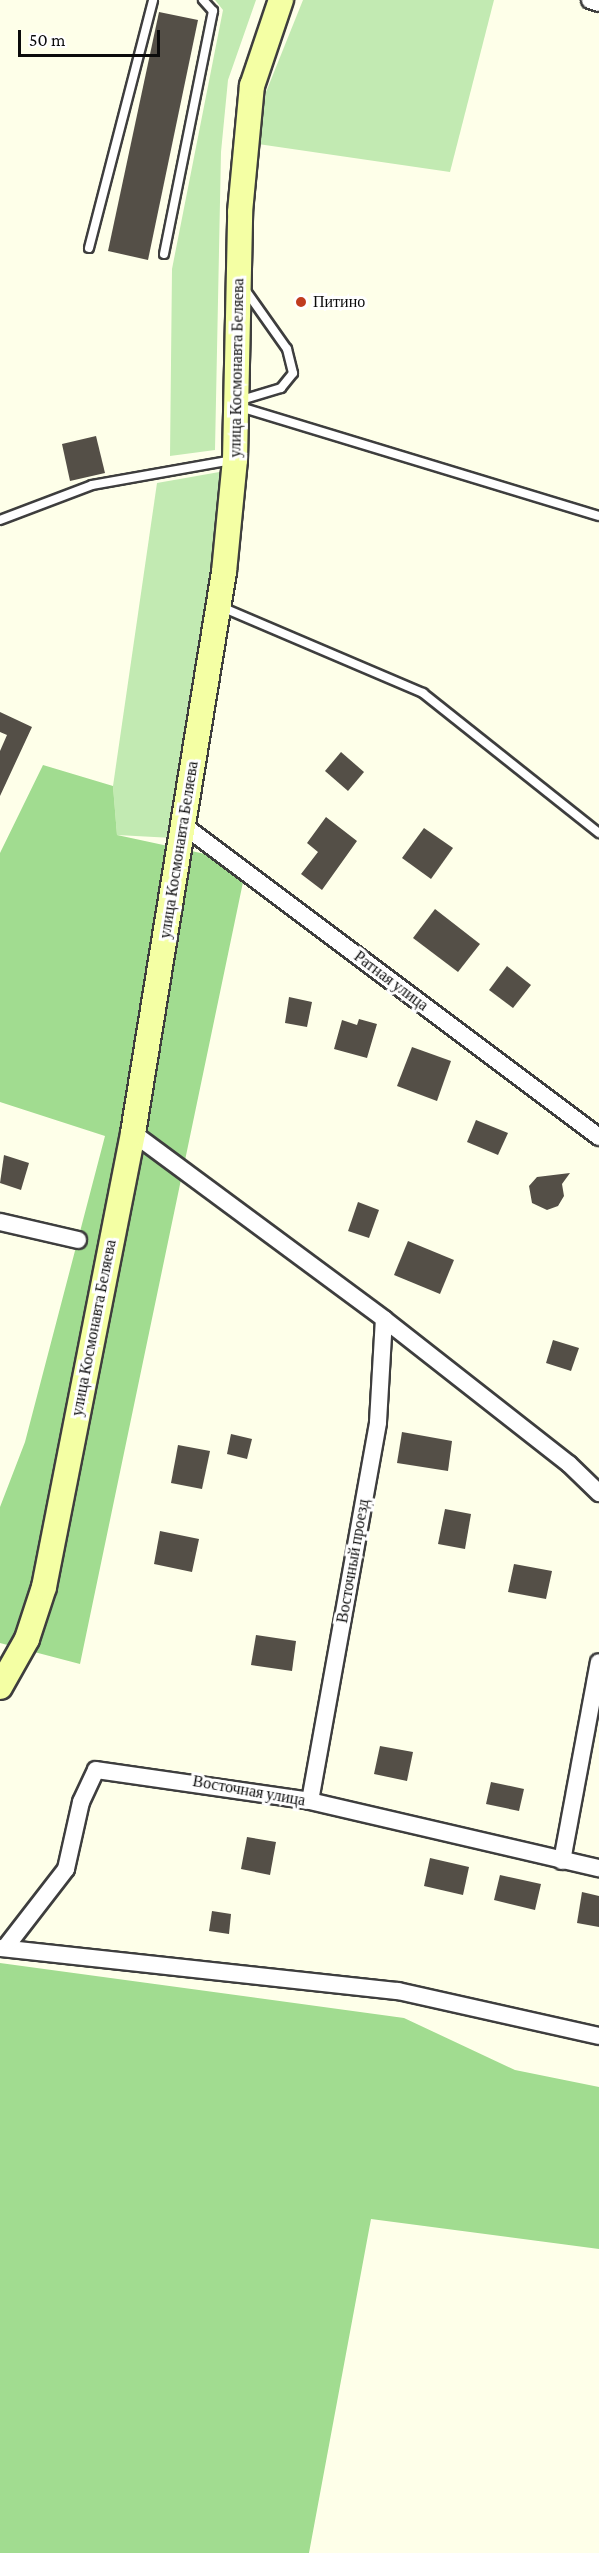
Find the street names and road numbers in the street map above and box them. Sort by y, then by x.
street label: улица Космонавта Беляева [226,278,248,458]
street label: улица Космонавта Беляева [155,760,203,940]
street label: Ратная улица [350,947,432,1015]
street label: улица Космонавта Беляева [67,1238,121,1418]
street label: Восточный проезд [333,1497,373,1625]
street label: Восточная улица [191,1772,307,1810]

